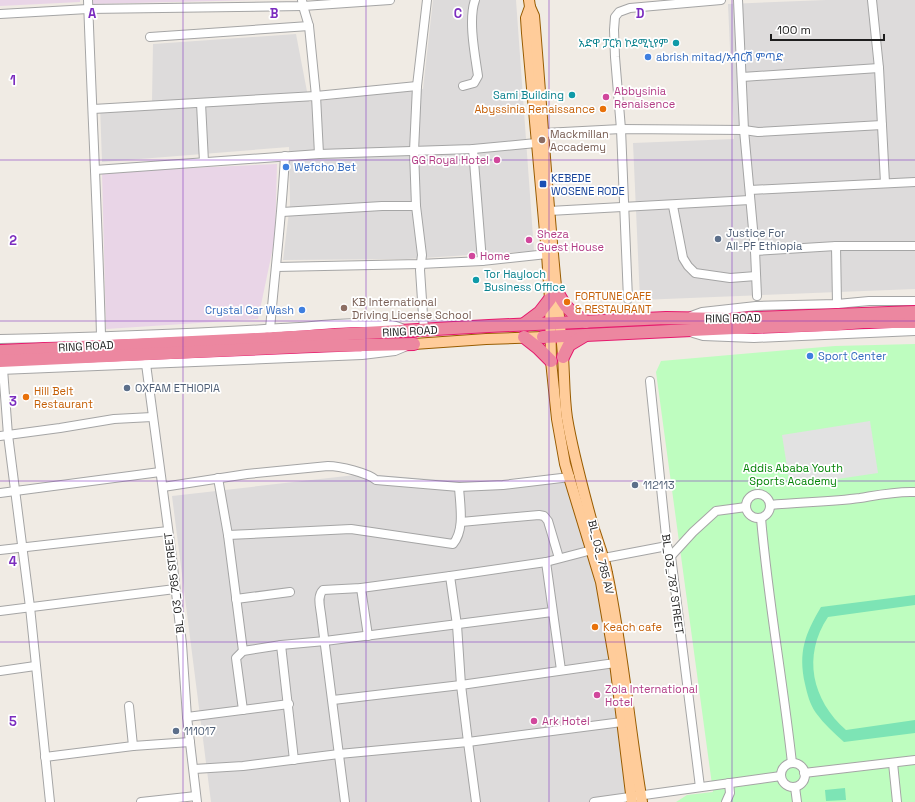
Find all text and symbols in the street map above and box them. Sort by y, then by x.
text: A [88,5,97,22]
text: B [270,5,279,22]
text: C [454,5,462,22]
text: D [636,5,645,22]
scale bar [771,16,884,42]
text: 100 m [777,22,811,38]
place label: አድዋ ፓርክ ኮደሚኒየም [578,36,668,50]
marker: አድዋ ፓርክ ኮደሚኒየም [671,38,681,48]
place label: abrish mitad/አብርሽ ምጣድ [656,50,784,64]
marker: abrish mitad/አብርሽ ምጣድ [643,52,653,62]
text: 1 [10,72,16,89]
place label: Abbysinia Renaisence [614,84,675,111]
place label: Sami Building [493,88,564,102]
marker: Sami Building [567,90,577,100]
marker: Abbysinia Renaisence [601,92,611,102]
place label: Abyssinia Renaissance [474,102,595,116]
marker: Abyssinia Renaissance [598,104,608,114]
place label: Mackmillan Accademy [550,127,609,154]
marker: Mackmillan Accademy [537,135,547,145]
place label: GG Royal Hotel [411,153,489,167]
marker: GG Royal Hotel [492,155,502,165]
place label: Wefcho Bet [294,160,356,174]
marker: Wefcho Bet [281,162,291,172]
place label: KEBEDE WOSENE RODE [551,171,625,198]
marker: KEBEDE WOSENE RODE [538,179,548,189]
place label: Justice For All-PF Ethiopia [726,226,803,253]
place label: Sheza Guest House [537,227,604,254]
text: 2 [9,232,17,249]
marker: Justice For All-PF Ethiopia [713,234,723,244]
marker: Sheza Guest House [524,235,534,245]
place label: Home [480,249,510,263]
marker: Home [467,251,477,261]
place label: Tor Hayloch Business Office [484,267,565,294]
marker: Tor Hayloch Business Office [471,275,481,285]
place label: FORTUNE CAFE & RESTAURANT [575,289,652,316]
place label: KB International Driving License School [352,295,471,322]
marker: FORTUNE CAFE & RESTAURANT [562,297,572,307]
place label: Crystal Car Wash [205,303,294,317]
marker: KB International Driving License School [339,303,349,313]
marker: Crystal Car Wash [297,305,307,315]
street label: RING ROAD [705,311,761,325]
street label: RING ROAD [382,323,438,339]
street label: RING ROAD [58,338,114,354]
place label: Sport Center [818,349,886,363]
marker: Sport Center [805,351,815,361]
place label: OXFAM ETHIOPIA [135,381,220,395]
marker: OXFAM ETHIOPIA [122,383,132,393]
place label: Hill Belt Restaurant [34,384,93,411]
marker: Hill Belt Restaurant [21,392,31,402]
text: 3 [9,393,17,410]
park label: Addis Ababa Youth Sports Academy [743,461,843,488]
place label: 112113 [643,478,675,492]
marker: 112113 [630,480,640,490]
street label: BL_03_785 AV [585,518,617,596]
street label: BL_03_765 STREET [161,531,187,634]
street label: BL_03_787 STREET [659,533,687,636]
text: 4 [9,553,17,570]
place label: Keach cafe [603,620,662,634]
marker: Keach cafe [590,622,600,632]
place label: Zola International Hotel [605,682,698,709]
marker: Zola International Hotel [592,690,602,700]
text: 5 [9,713,17,730]
place label: Ark Hotel [542,714,590,728]
marker: Ark Hotel [529,716,539,726]
place label: 111017 [184,724,216,738]
marker: 111017 [171,726,181,736]

